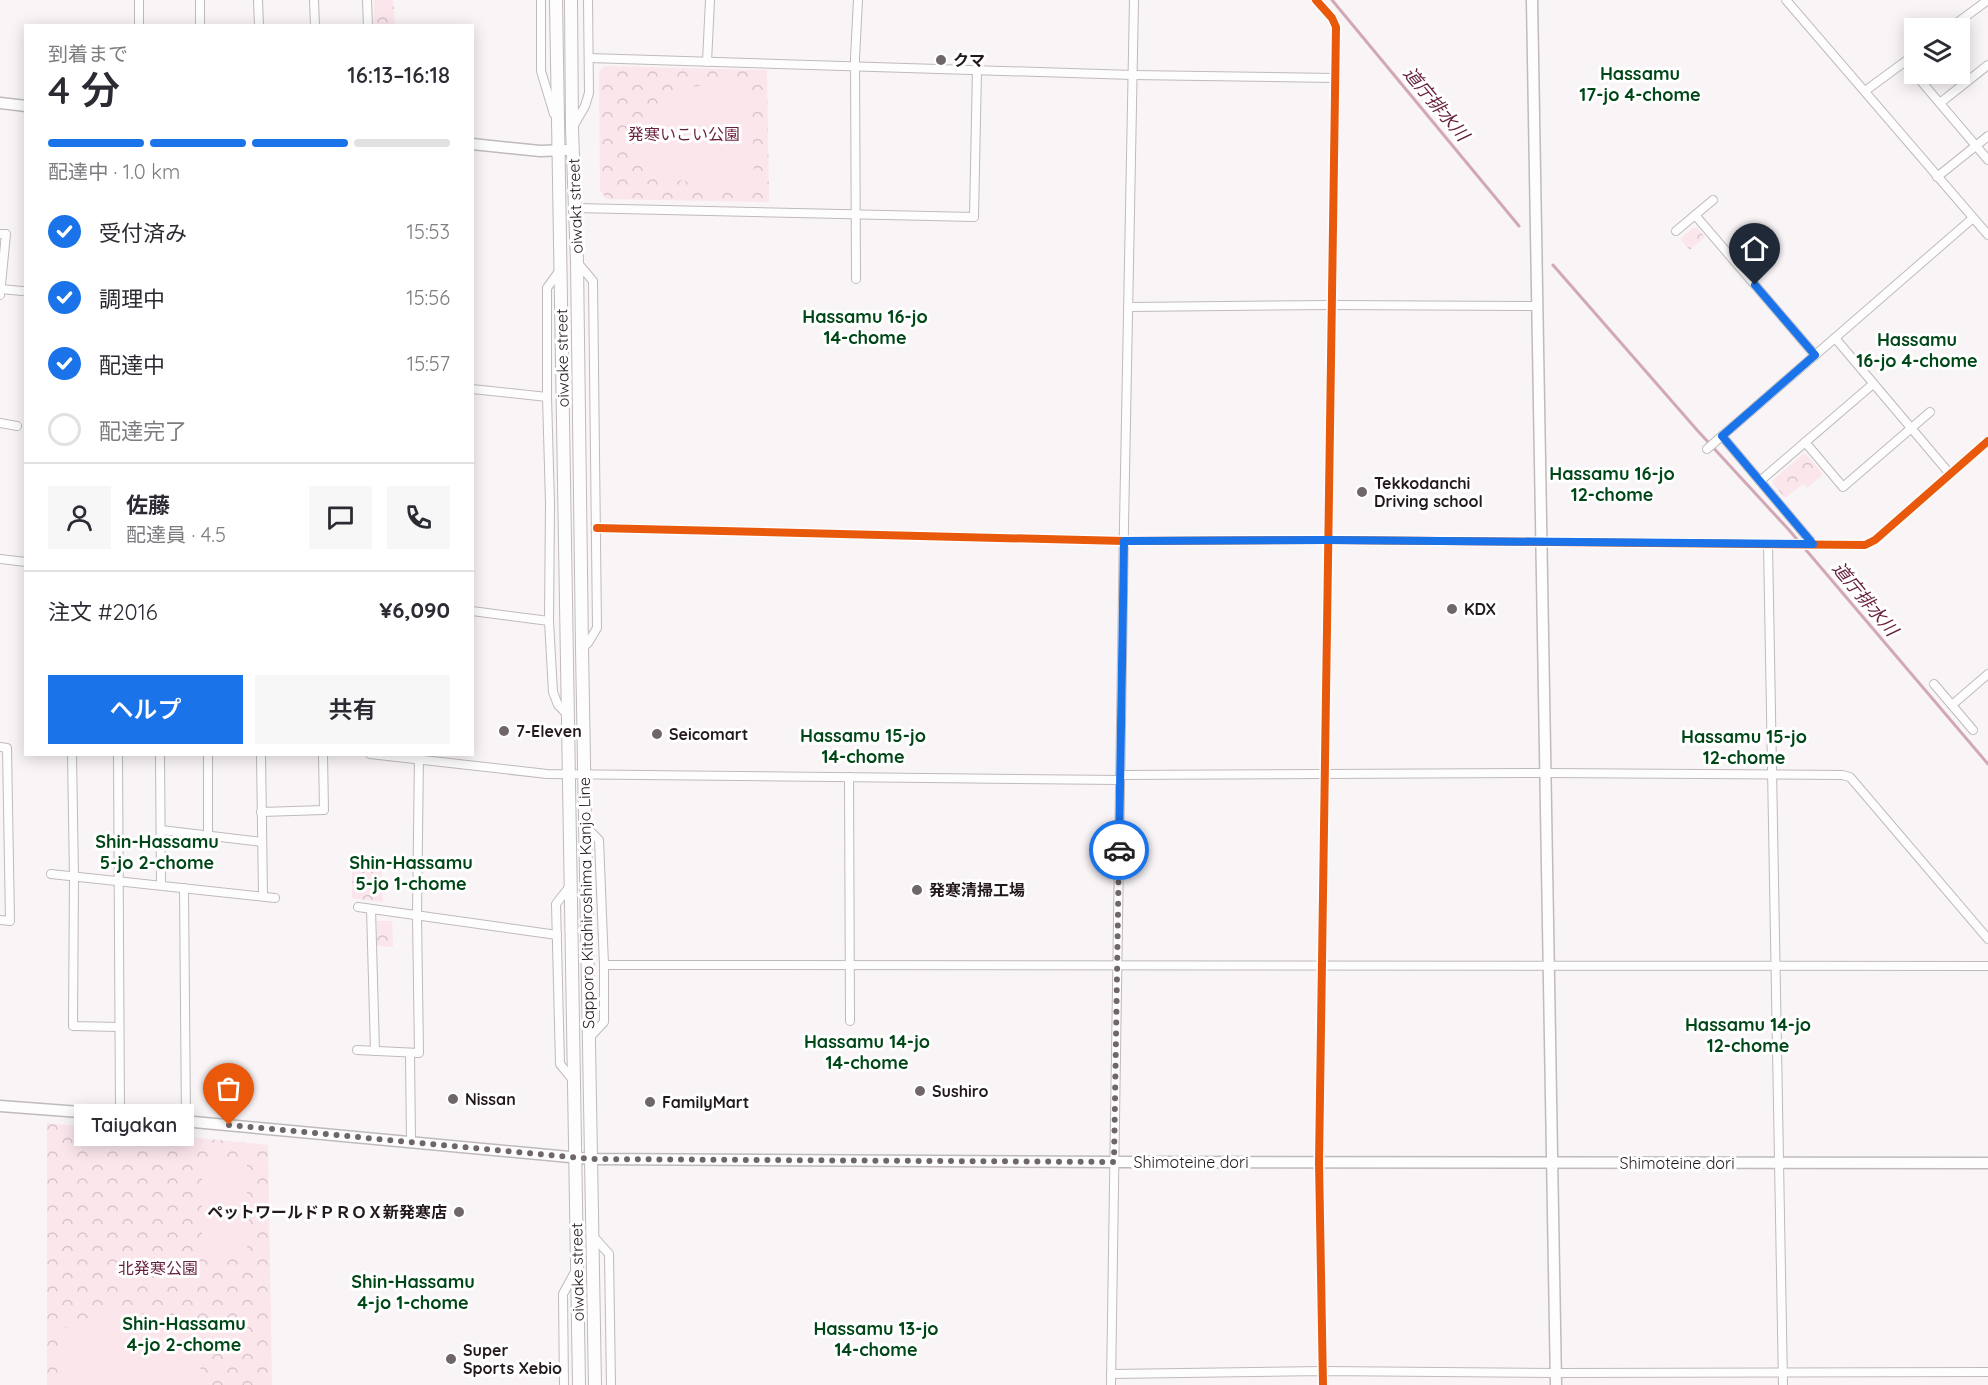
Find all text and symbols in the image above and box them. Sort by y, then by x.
map controls [1904,18,1970,84]
button: layers [1904,18,1970,84]
text: 到着まで [48,41,128,66]
place label: クマ [953,50,985,70]
marker: クマ [934,53,948,67]
text: 16:13–16:18 [347,61,450,89]
water label: 道庁排水川 [1399,62,1475,147]
district label: Hassamu 17-jo 4-chome [1579,62,1701,106]
text: 4 分 [48,65,120,114]
park label: 発寒いこい公園 [628,124,740,144]
street label: oiwakt street [563,158,587,254]
text: 配達中 · 1.0 km [48,159,180,184]
icon: check [48,215,81,248]
text: 受付済み [99,219,187,247]
text: 15:53 [407,219,450,244]
pin [1729,223,1780,285]
icon: home [1738,232,1771,265]
icon: check [48,281,81,314]
text: 調理中 [99,285,165,313]
text: 15:56 [406,285,450,310]
district label: Hassamu 16-jo 14-chome [802,305,928,349]
street label: oiwake street [551,308,573,408]
district label: Hassamu 16-jo 4-chome [1856,328,1978,372]
icon: check [48,347,81,380]
text: 配達中 [99,351,165,379]
text: 15:57 [407,351,450,376]
text: 配達完了 [99,417,187,445]
district label: Hassamu 16-jo 12-chome [1549,462,1675,506]
place label: Tekkodanchi Driving school [1374,473,1483,511]
marker: Tekkodanchi Driving school [1355,485,1369,499]
button: person [48,486,111,549]
button: chat [309,486,372,549]
button: phone [387,486,450,549]
text: 佐藤 [126,491,170,519]
text: 配達員 · 4.5 [126,522,226,547]
water label: 道庁排水川 [1828,557,1904,642]
text: ¥6,090 [379,596,450,624]
text: 注文 #2016 [48,598,158,626]
place label: KDX [1464,599,1496,619]
marker: KDX [1445,602,1459,616]
button: ヘルプ [48,675,243,744]
button: 共有 [255,675,450,744]
place label: 7-Eleven [516,721,582,741]
marker: 7-Eleven [497,724,511,738]
place label: Seicomart [669,724,748,744]
district label: Hassamu 15-jo 14-chome [800,724,926,768]
district label: Hassamu 15-jo 12-chome [1681,725,1807,769]
marker: Seicomart [650,727,664,741]
street label: Sapporo Kitahiroshima Kanjo Line [574,777,598,1029]
courier [1089,820,1149,880]
district label: Shin-Hassamu 5-jo 2-chome [95,830,219,874]
icon: car [1103,834,1136,867]
district label: Shin-Hassamu 5-jo 1-chome [349,851,473,895]
place label: 発寒清掃工場 [929,880,1025,900]
marker: 発寒清掃工場 [910,883,924,897]
district label: Hassamu 14-jo 12-chome [1685,1013,1811,1057]
district label: Hassamu 14-jo 14-chome [804,1030,930,1074]
pin [203,1063,254,1125]
icon: bag [212,1072,245,1105]
place label: Sushiro [932,1081,988,1101]
marker: Sushiro [913,1084,927,1098]
place label: Nissan [465,1089,516,1109]
marker: Nissan [446,1092,460,1106]
place label: FamilyMart [662,1092,749,1112]
marker: FamilyMart [643,1095,657,1109]
callout: Taiyakan [73,1104,193,1146]
text: Taiyakan [91,1112,177,1137]
street label: Shimoteine dori [1133,1152,1249,1172]
street label: Shimoteine dori [1619,1153,1735,1173]
place label: ペットワールドＰＲＯＸ新発寒店 [207,1202,447,1222]
marker: ペットワールドＰＲＯＸ新発寒店 [452,1205,466,1219]
street label: oiwake street [566,1222,588,1322]
park label: 北発寒公園 [118,1258,198,1278]
district label: Shin-Hassamu 4-jo 1-chome [351,1270,475,1314]
district label: Shin-Hassamu 4-jo 2-chome [122,1312,246,1356]
district label: Hassamu 13-jo 14-chome [813,1317,939,1361]
place label: Super Sports Xebio [463,1340,562,1378]
marker: Super Sports Xebio [444,1352,458,1366]

